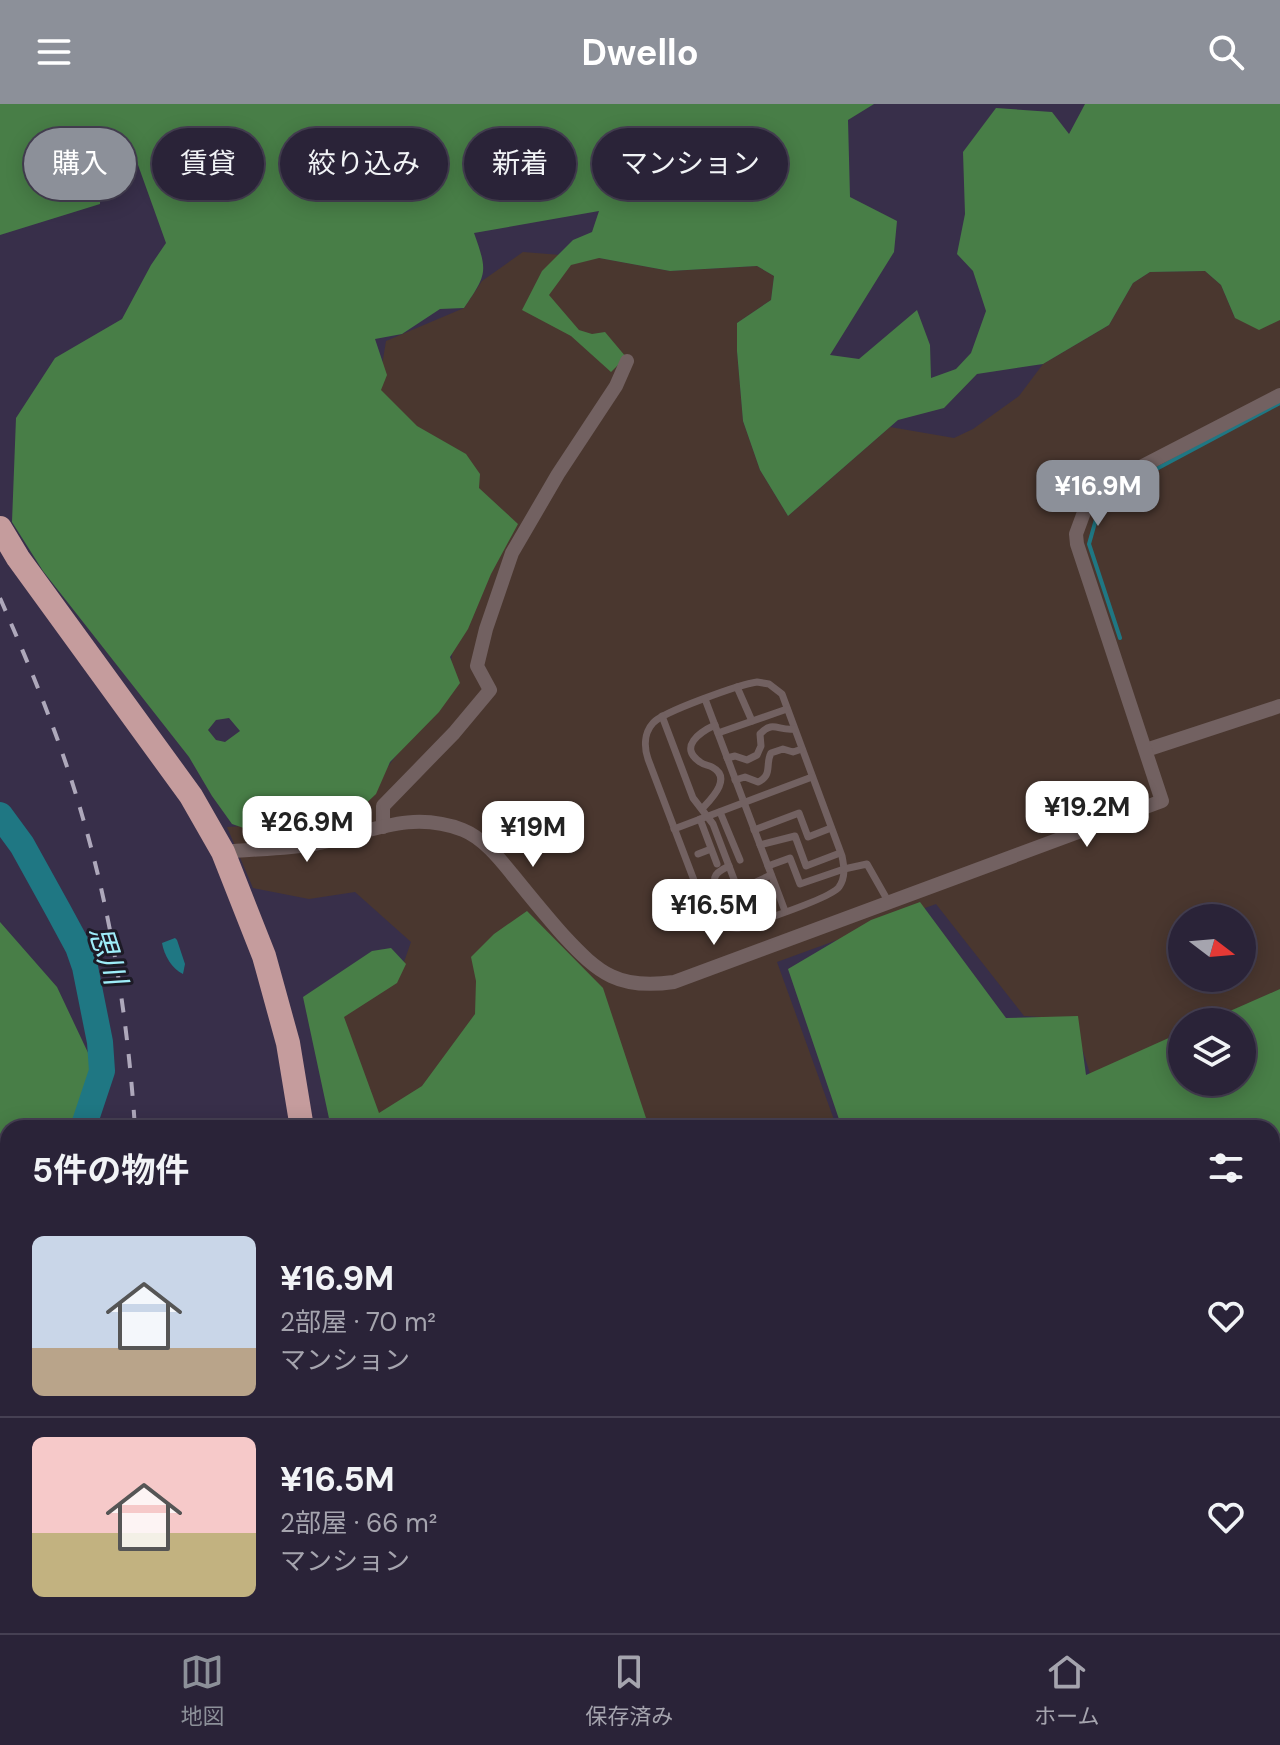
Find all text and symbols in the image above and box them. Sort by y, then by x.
text: Dwello [581,29,699,76]
icon: menu [32,30,76,74]
icon: search [1204,30,1248,74]
chip: 購入 [24,128,136,200]
chip: 賃貸 [152,128,264,200]
chip: 絞り込み [280,128,448,200]
chip: 新着 [464,128,576,200]
chip: マンション [592,128,788,200]
pin: ¥16.9M [1033,460,1163,528]
text: ¥16.9M [1054,469,1142,503]
pin: ¥19.2M [1022,781,1152,849]
text: ¥19.2M [1044,790,1130,824]
pin: ¥26.9M [242,796,372,864]
pin: ¥19M [486,801,580,869]
text: ¥26.9M [261,805,353,839]
text: ¥19M [500,810,566,844]
pin: ¥16.5M [649,879,779,947]
text: ¥16.5M [670,888,758,922]
north arrow [1168,904,1256,992]
map controls [1168,904,1256,1096]
water label: 思川 [80,920,137,992]
button: layers [1168,1008,1256,1096]
icon: filters [1204,1146,1248,1190]
text: 5件の物件 [32,1148,189,1193]
text: ¥16.9M [280,1256,394,1301]
icon: home [96,1268,192,1364]
icon: heart [1204,1294,1248,1338]
text: 2部屋 · 70 m² [280,1305,436,1339]
text: マンション [280,1343,410,1377]
text: ¥16.5M [280,1457,395,1502]
icon: home [96,1469,192,1565]
icon: heart [1204,1495,1248,1539]
text: 2部屋 · 66 m² [280,1506,437,1540]
text: マンション [280,1544,410,1578]
tab: 地図 [180,1650,224,1731]
tab: 保存済み [585,1650,673,1731]
tab: ホーム [1034,1650,1100,1731]

